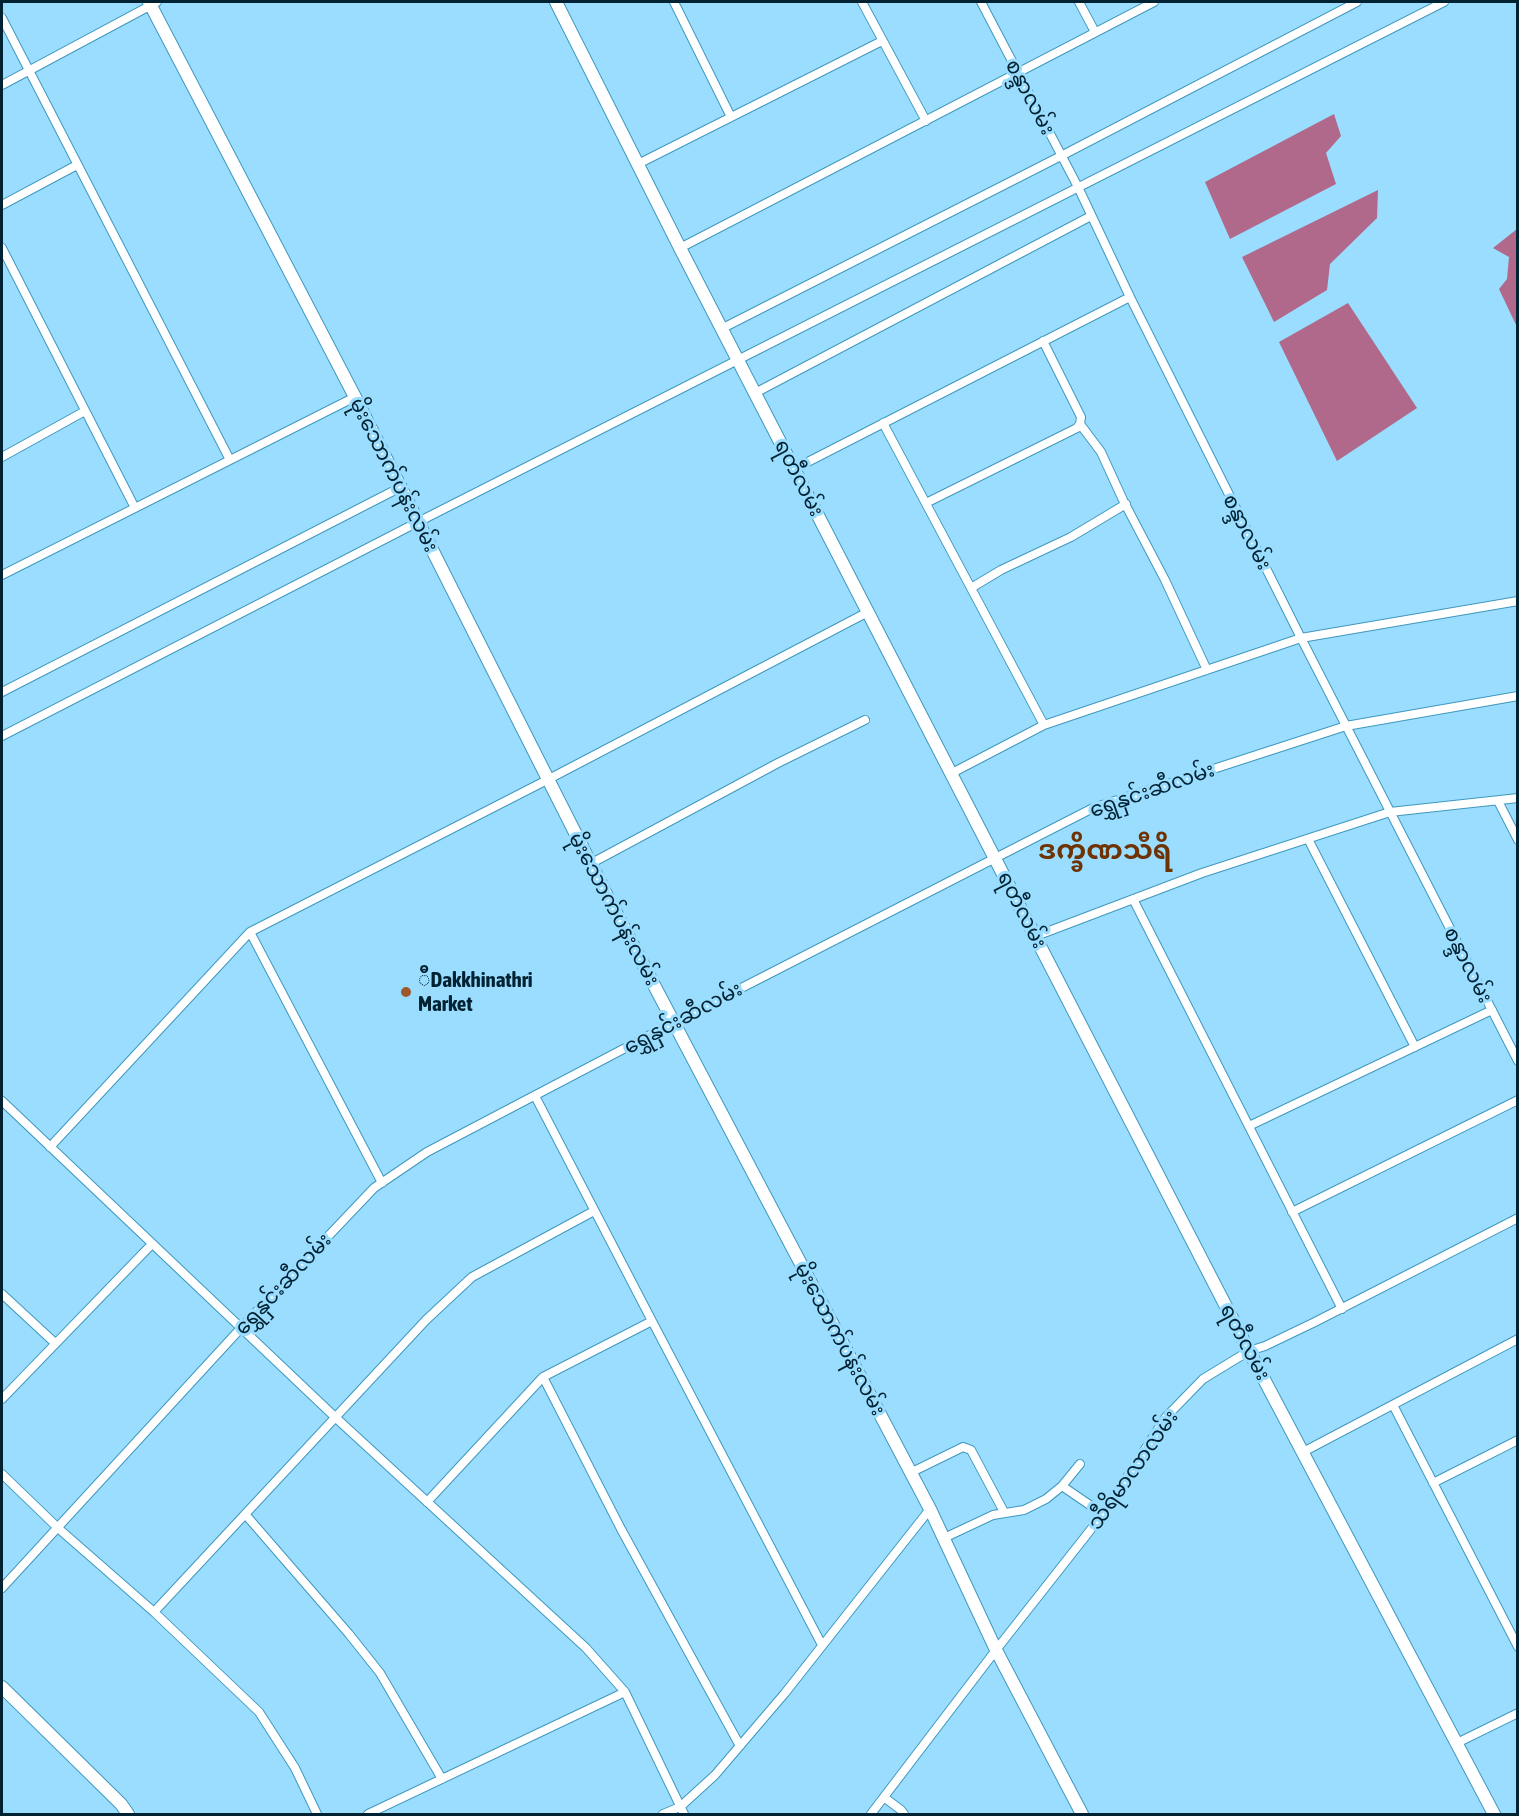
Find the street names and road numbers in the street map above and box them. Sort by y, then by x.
street label: စန္ဒာလမ်း [1000,55,1060,139]
street label: မိုးသောက်ပန်းလမ်း [344,394,444,556]
street label: ရတီလမ်း [769,435,829,521]
street label: စန္ဒာလမ်း [1217,490,1277,574]
street label: ရွှေနှင်းဆီလမ်း [1086,757,1218,823]
street label: မိုးသောက်ပန်းလမ်း [563,828,665,990]
street label: ရတီလမ်း [992,867,1052,953]
street label: စန္ဒာလမ်း [1438,923,1498,1007]
street label: ရွှေနှင်းဆီလမ်း [620,976,746,1060]
street label: ရွှေနှင်းဆီလမ်း [229,1228,337,1340]
street label: မိုးသောက်ပန်းလမ်း [789,1258,891,1420]
street label: ရတီလမ်း [1214,1299,1276,1385]
street label: သီရိမာလာလမ်း [1082,1405,1184,1535]

